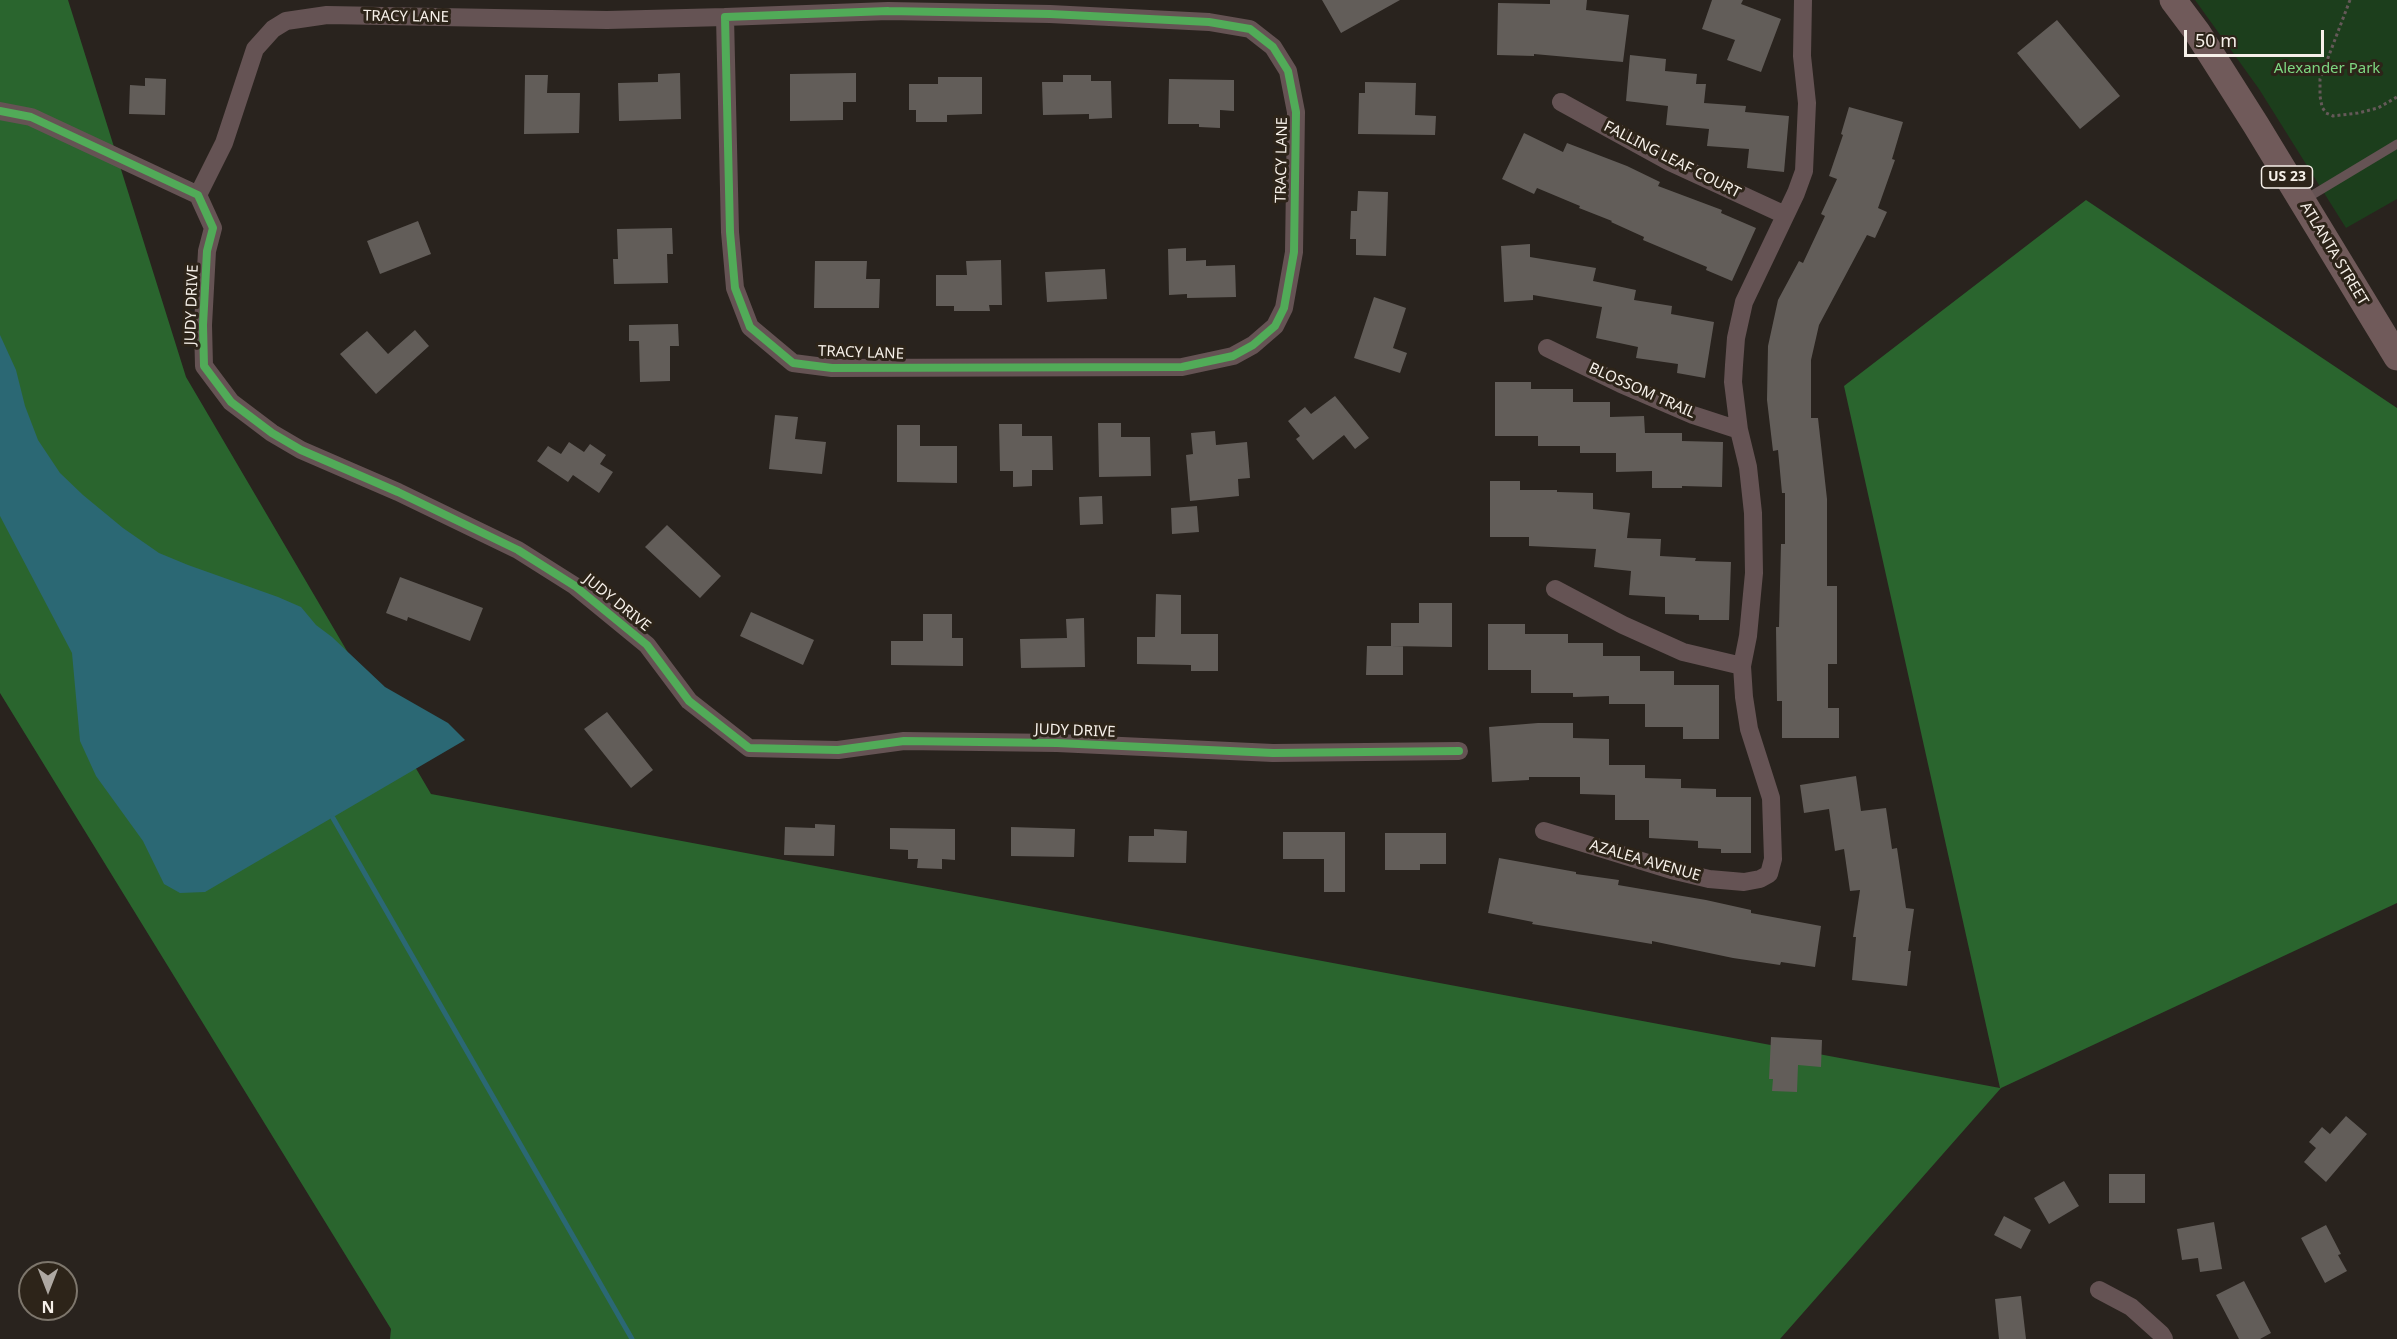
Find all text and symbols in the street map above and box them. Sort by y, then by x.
street label: TRACY LANE [363,7,449,27]
scale bar [2187,18,2326,56]
text: 50 m [2195,28,2237,52]
park label: Alexander Park [2274,60,2380,78]
street label: TRACY LANE [1272,117,1292,203]
street label: FALLING LEAF COURT [1601,118,1743,202]
road number: US 23 [2262,166,2312,188]
street label: ATLANTA STREET [2296,199,2372,309]
street label: JUDY DRIVE [182,264,202,346]
street label: TRACY LANE [818,343,904,363]
street label: BLOSSOM TRAIL [1586,359,1698,423]
street label: JUDY DRIVE [580,571,654,635]
street label: JUDY DRIVE [1034,721,1116,741]
street label: AZALEA AVENUE [1588,837,1702,885]
north arrow [18,1261,78,1321]
text: N [42,1296,55,1318]

